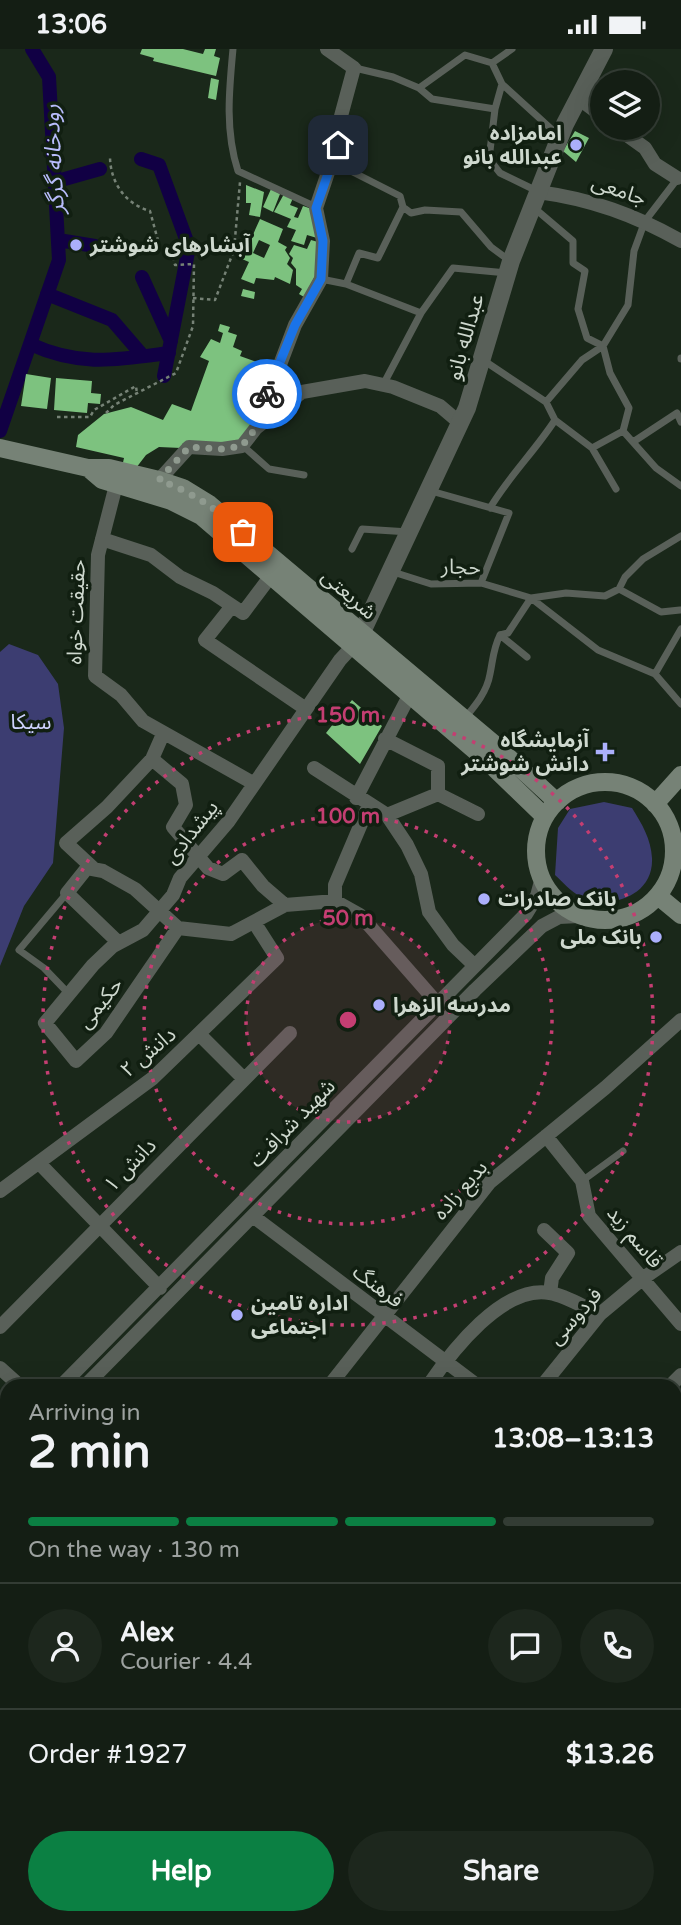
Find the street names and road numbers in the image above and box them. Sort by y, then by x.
street label: جامعی [588,170,649,211]
street label: عبدالله بانو [441,291,490,383]
street label: حجار [440,554,481,581]
street label: حقیقت خواه [62,559,91,665]
street label: شریعتی [316,564,381,625]
street label: پیشدادی [159,795,224,869]
street label: حکیمی [72,973,129,1034]
street label: دانش ۲ [115,1022,181,1083]
street label: شهید شرافت [244,1074,341,1173]
street label: دانش ۱ [99,1133,162,1197]
street label: بدیع زاده [428,1156,494,1226]
street label: قاسم زید [600,1201,668,1275]
street label: فرهنگ [348,1259,408,1313]
street label: فردوسی [543,1283,608,1350]

